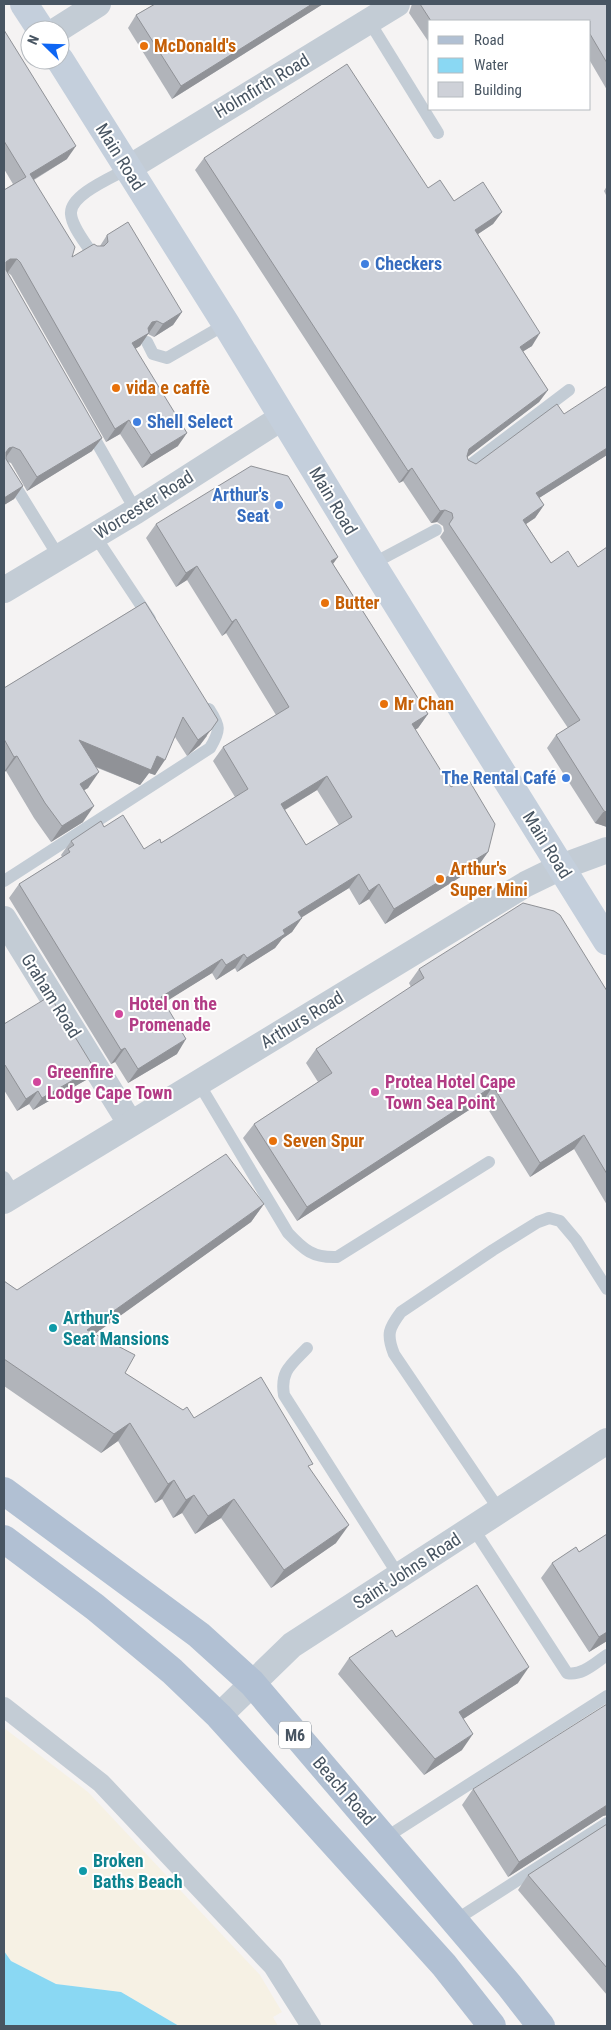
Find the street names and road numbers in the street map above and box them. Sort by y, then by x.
street label: Holmfirth Road [211,49,313,122]
street label: Main Road [92,119,149,194]
street label: Main Road [305,463,362,538]
street label: Worcester Road [91,466,197,543]
street label: Main Road [519,807,576,882]
street label: Graham Road [17,950,86,1042]
street label: Arthurs Road [256,987,347,1053]
street label: Saint Johns Road [349,1528,464,1613]
road number: M6 [279,1722,311,1748]
street label: Beach Road [309,1752,380,1829]

